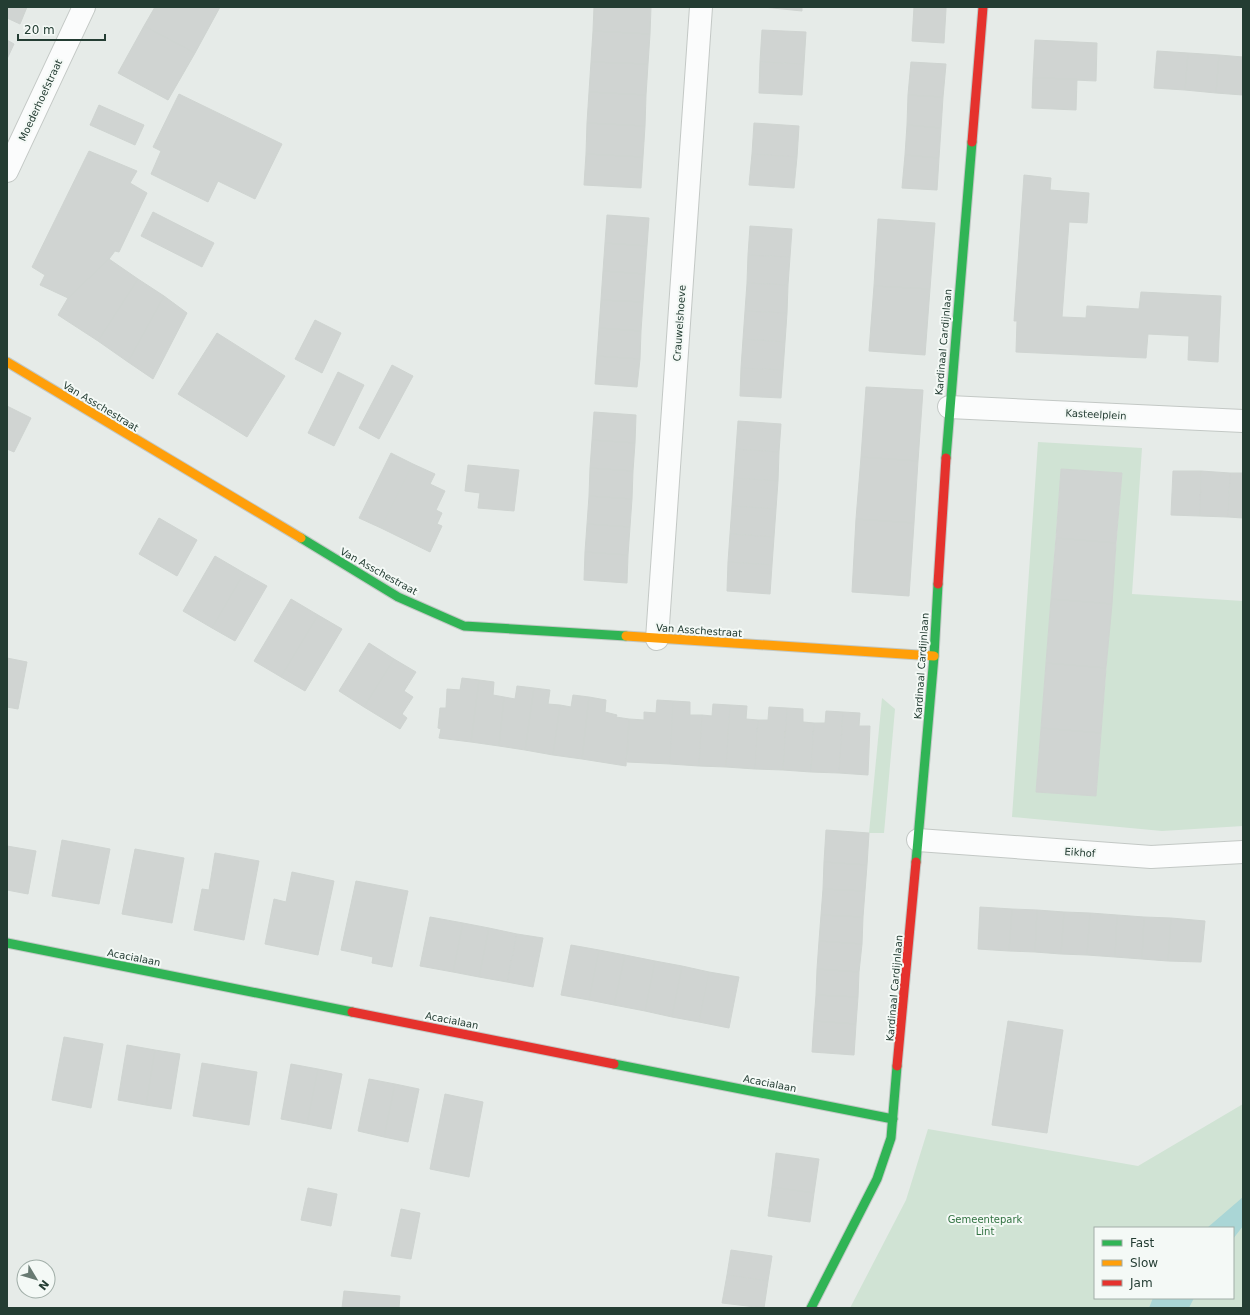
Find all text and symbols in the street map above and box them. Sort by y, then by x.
scale bar [18,16,105,42]
text: 20 m [24,23,55,37]
street label: Moederhoefstraat [17,58,64,143]
street label: Crauwelshoeve [671,284,688,362]
street label: Kardinaal Cardijnlaan [933,288,954,396]
street label: Van Asschestraat [61,379,141,433]
street label: Kasteelplein [1065,407,1127,422]
street label: Van Asschestraat [338,546,419,597]
street label: Kardinaal Cardijnlaan [912,612,931,720]
street label: Van Asschestraat [655,622,743,639]
street label: Eikhof [1064,846,1096,859]
street label: Kardinaal Cardijnlaan [884,934,905,1042]
street label: Acacialaan [106,947,161,968]
street label: Acacialaan [424,1010,479,1031]
street label: Acacialaan [742,1073,797,1094]
park label: Gemeentepark Lint [948,1214,1023,1237]
legend [1094,1227,1234,1299]
text: Fast [1130,1236,1154,1250]
text: Slow [1130,1256,1158,1270]
north arrow [16,1259,56,1299]
text: Jam [1129,1276,1153,1290]
text: N [36,1277,51,1292]

